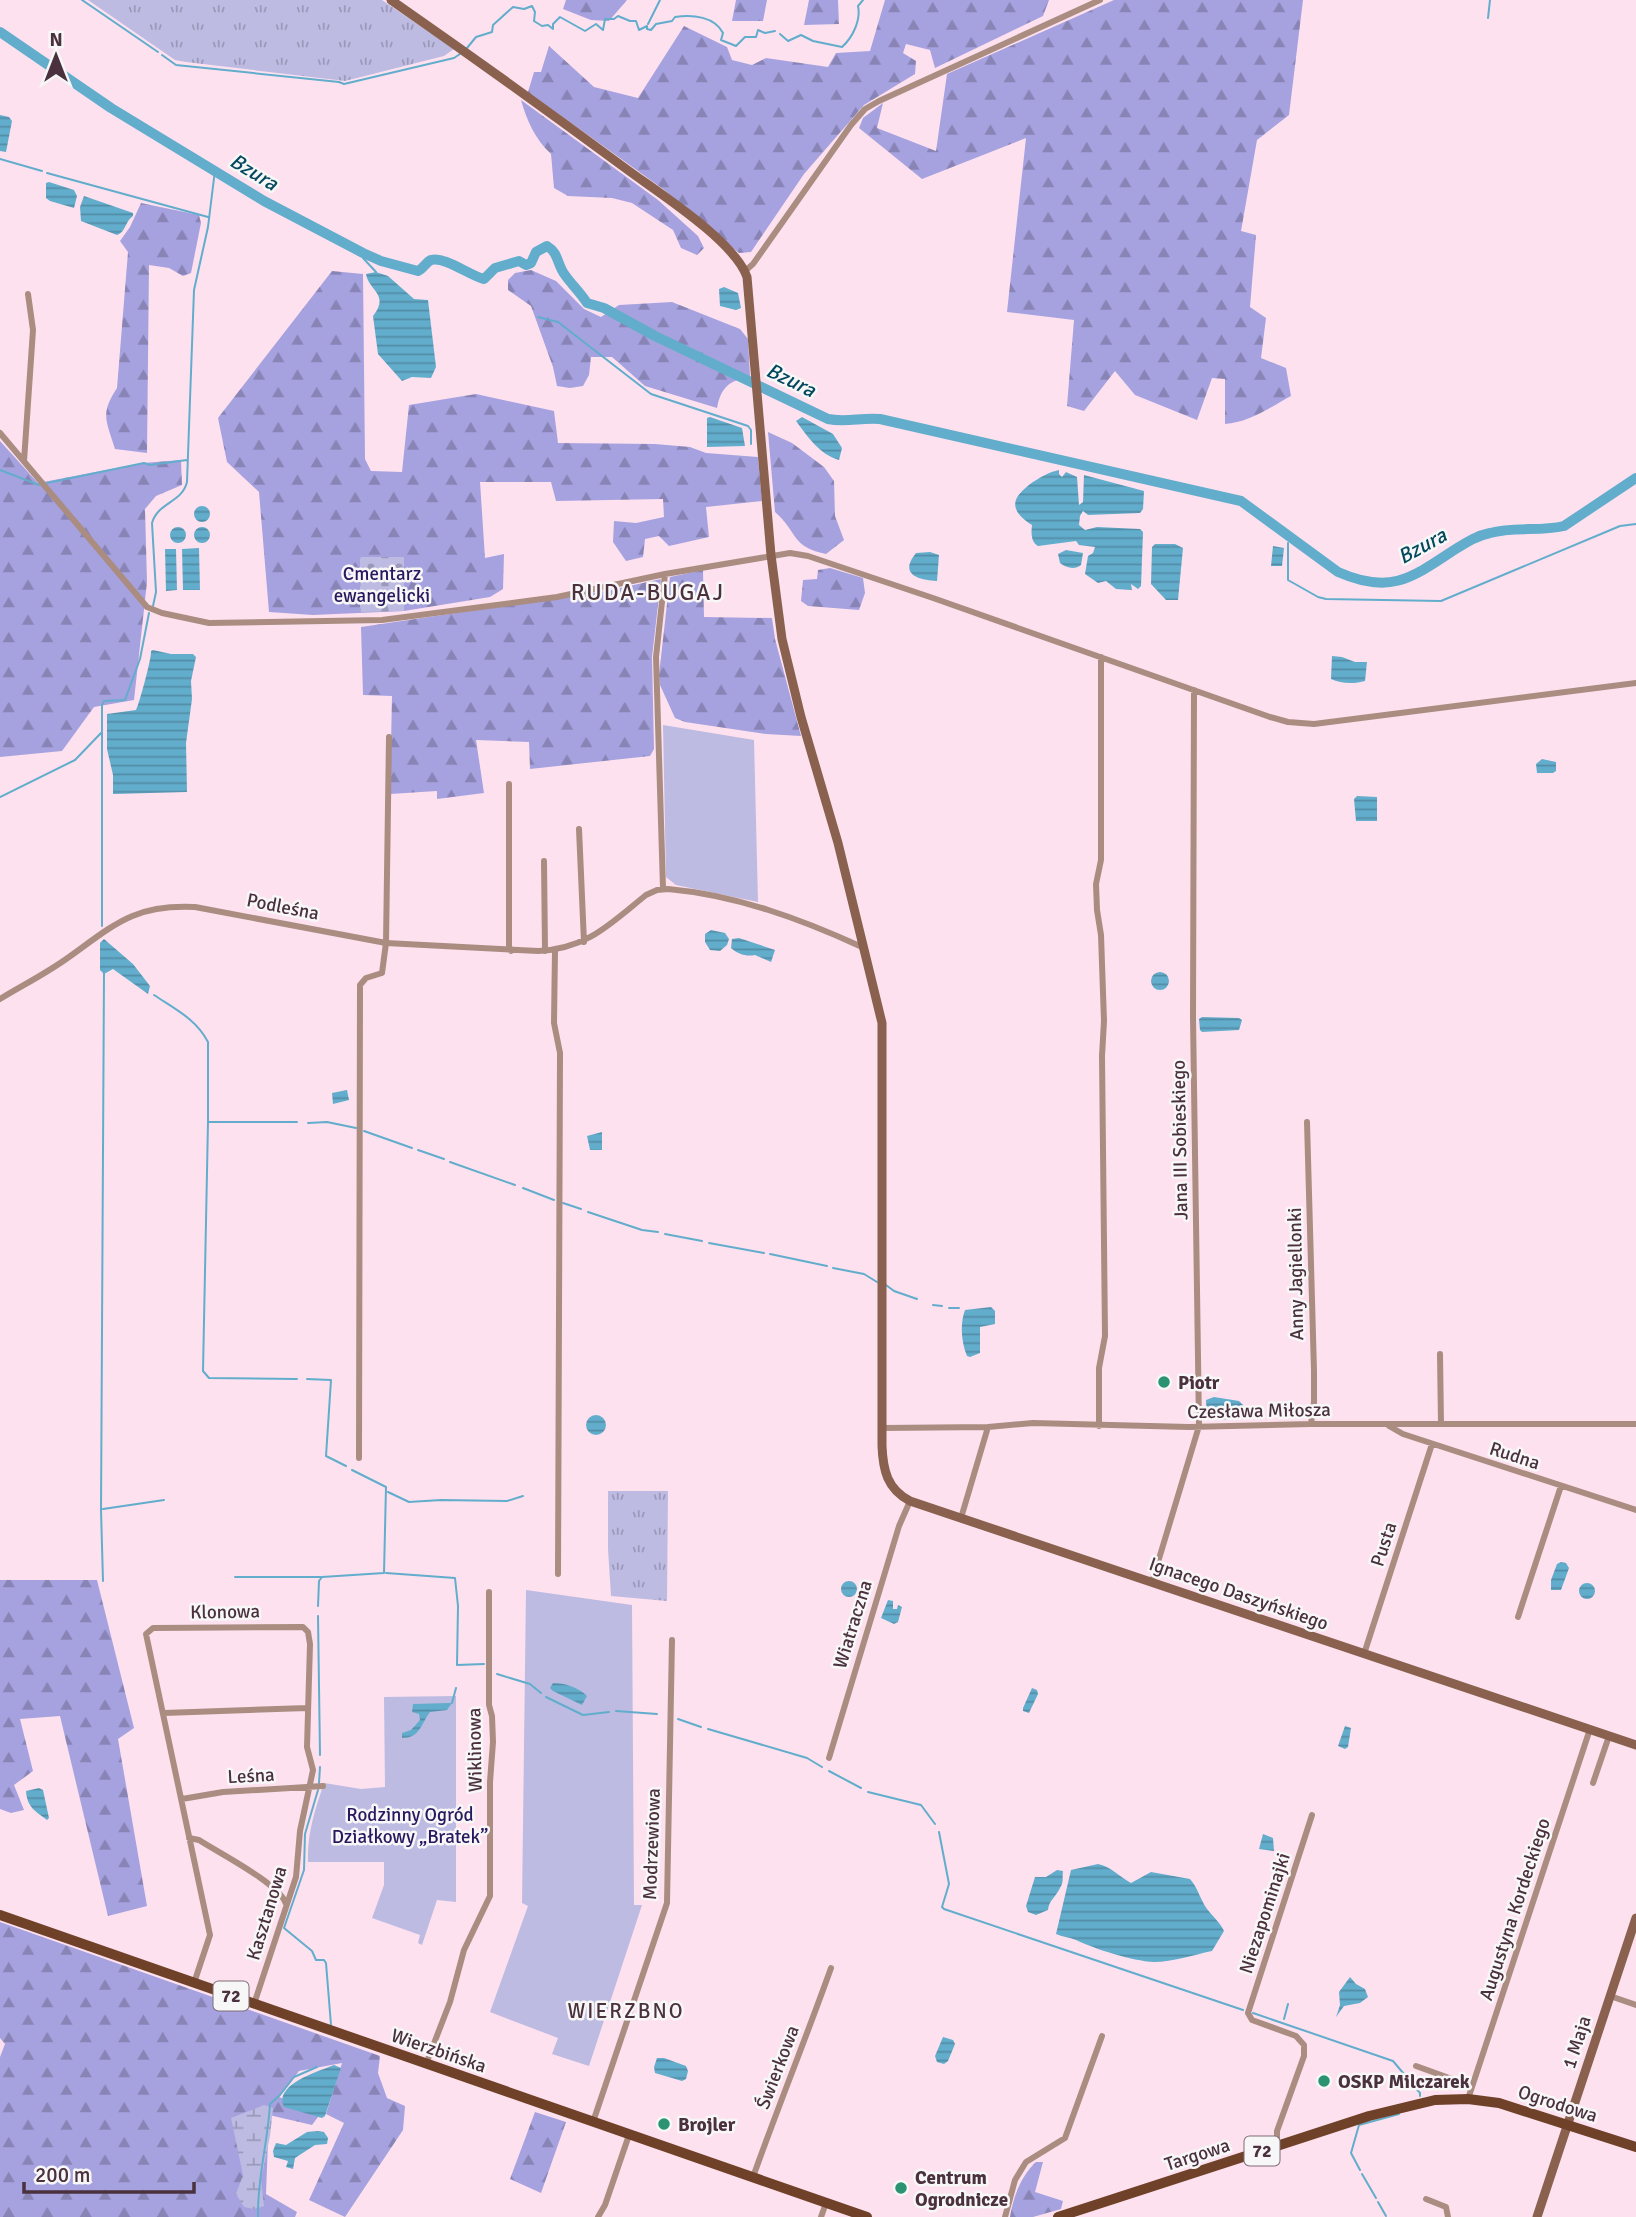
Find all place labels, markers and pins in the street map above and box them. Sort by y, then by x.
place label: Piotr [1178,1371,1220,1395]
marker: Piotr [1156,1374,1172,1390]
place label: OSKP Milczarek [1338,2070,1470,2094]
marker: OSKP Milczarek [1316,2073,1332,2089]
place label: Brojler [678,2113,736,2137]
marker: Brojler [656,2116,672,2132]
place label: Centrum Ogrodnicze [915,2166,1008,2212]
marker: Centrum Ogrodnicze [893,2180,909,2196]

